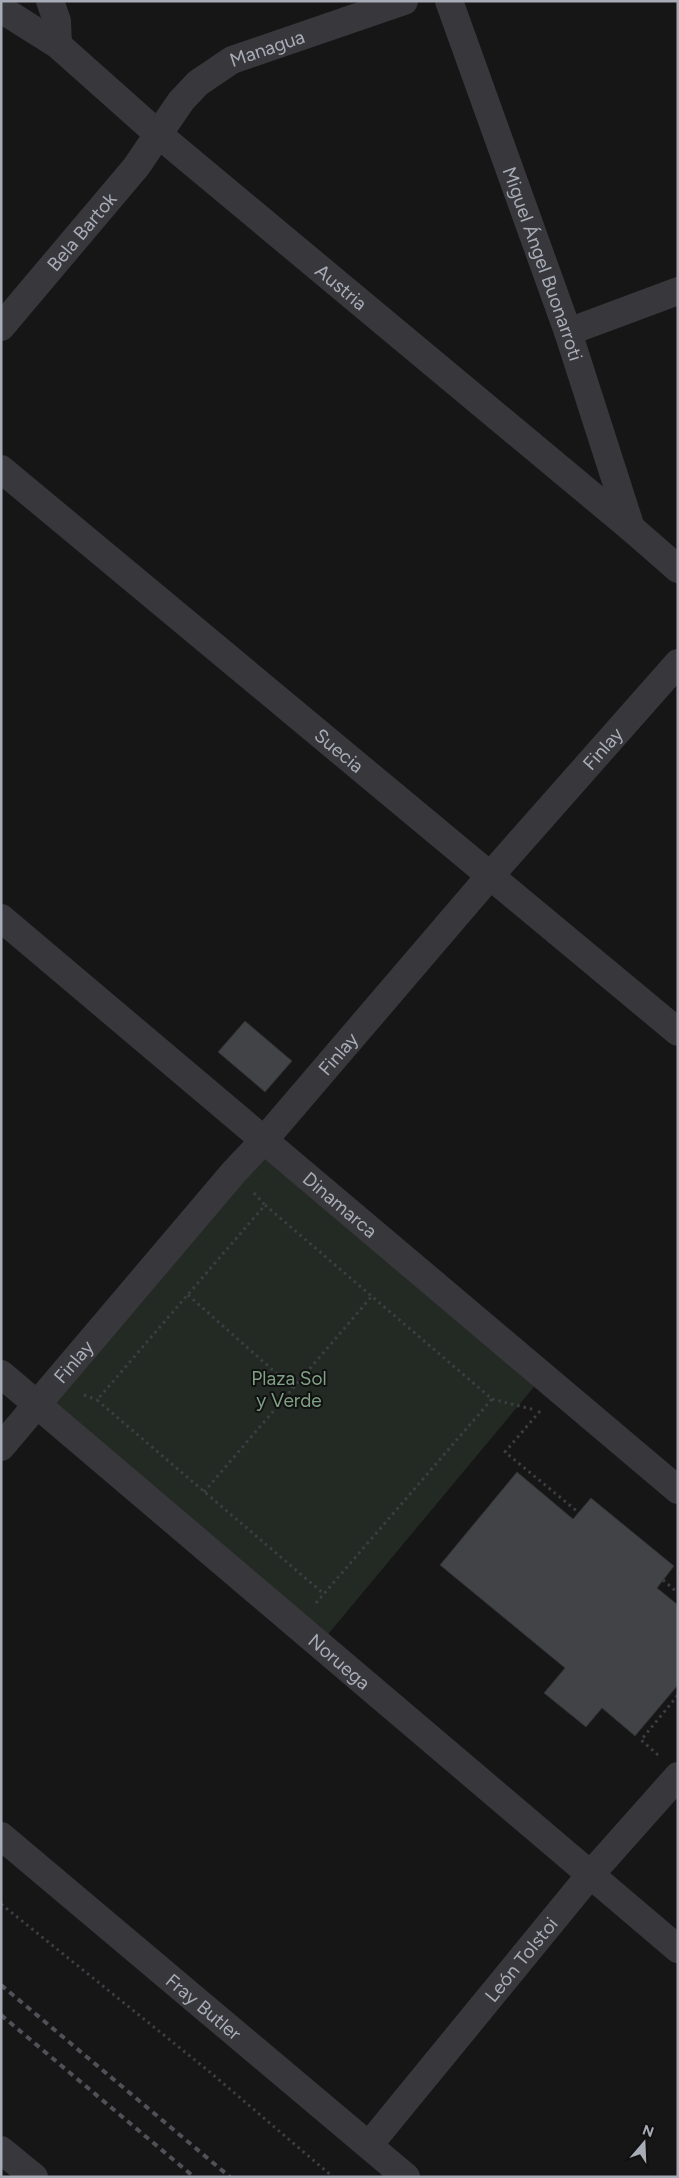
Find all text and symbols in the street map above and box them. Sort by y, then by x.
street label: Managua [227,25,308,72]
street label: Miguel Ángel Buonarroti [498,164,588,364]
street label: Bela Bartok [42,187,122,276]
street label: Austria [311,259,372,315]
street label: Finlay [578,723,628,775]
street label: Suecia [310,724,368,778]
street label: Finlay [314,1028,363,1080]
street label: Dinamarca [298,1167,382,1243]
street label: Finlay [49,1336,98,1388]
park label: Plaza Sol y Verde [251,1367,327,1412]
street label: Noruega [303,1629,375,1695]
street label: León Tolstoi [480,1913,563,2007]
street label: Fray Butler [161,1969,246,2046]
north arrow [619,2118,669,2168]
text: N [640,2121,656,2141]

